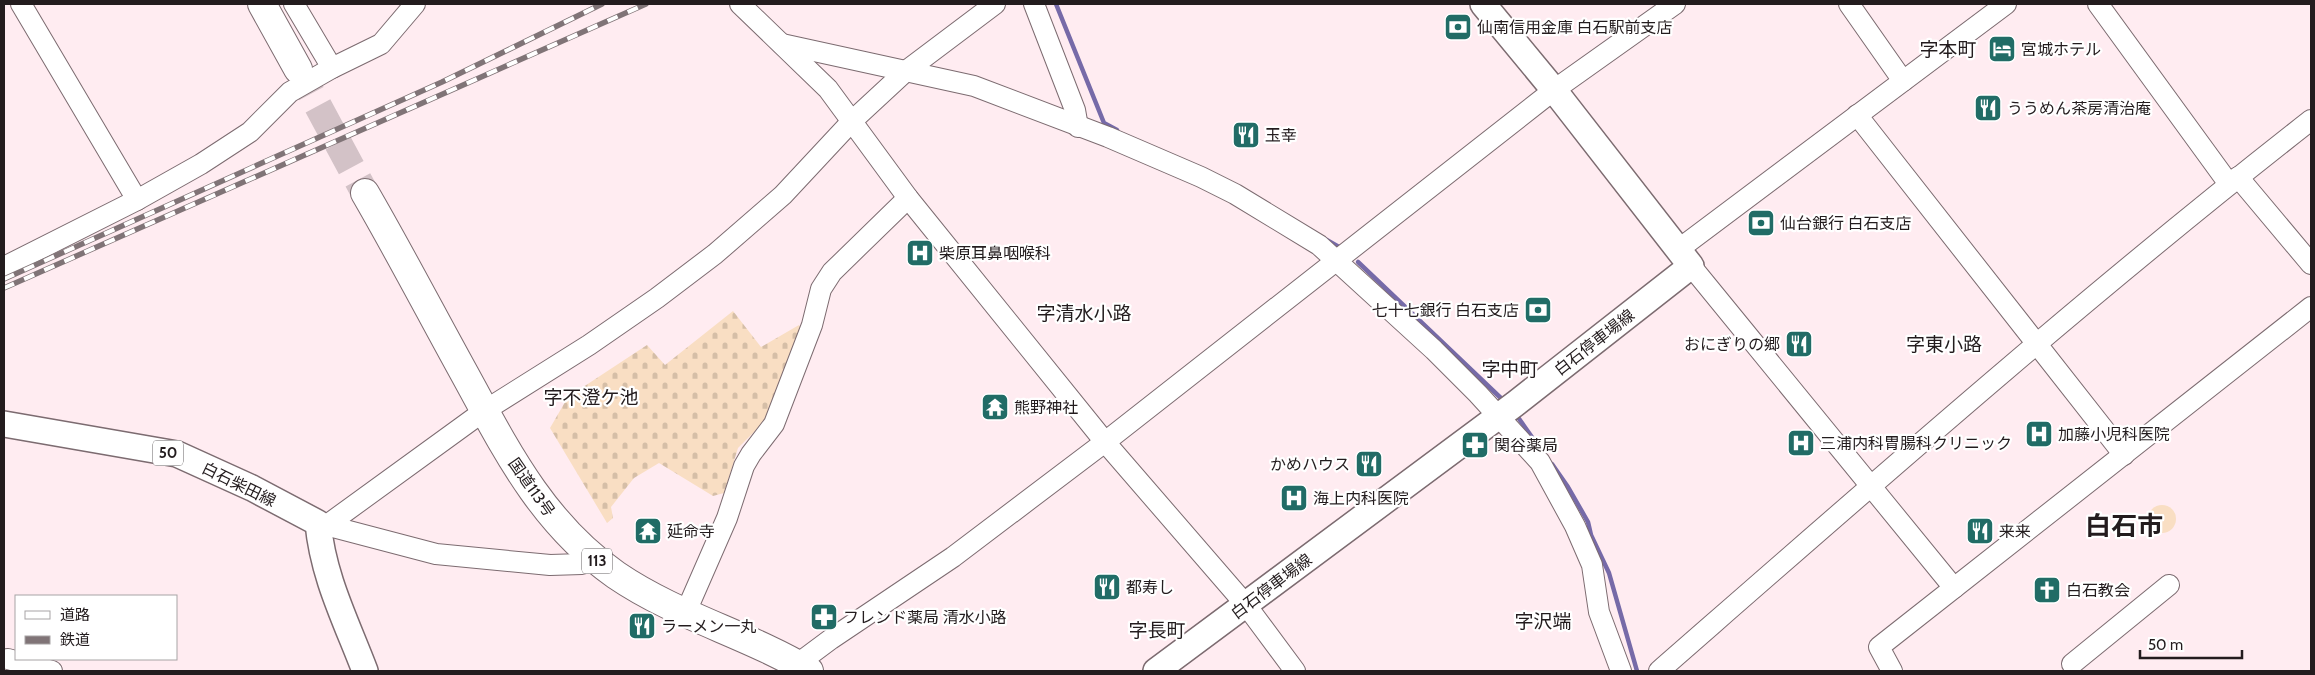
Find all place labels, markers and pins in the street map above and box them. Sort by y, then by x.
bank icon: 仙南信用金庫 白石駅前支店 [1443,12,1473,42]
place label: 仙南信用金庫 白石駅前支店 [1477,18,1673,37]
hotel icon: 宮城ホテル [1987,34,2017,64]
place label: 宮城ホテル [2021,40,2101,59]
restaurant icon: ううめん茶房清治庵 [1973,93,2003,123]
place label: ううめん茶房清治庵 [2007,99,2151,118]
restaurant icon: 玉幸 [1231,120,1261,150]
place label: 玉幸 [1265,126,1297,145]
bank icon: 仙台銀行 白石支店 [1746,208,1776,238]
place label: 仙台銀行 白石支店 [1780,214,1912,233]
hospital icon: 柴原耳鼻咽喉科 [905,238,935,268]
place label: 柴原耳鼻咽喉科 [939,244,1051,263]
bank icon: 七十七銀行 白石支店 [1523,295,1553,325]
place label: 七十七銀行 白石支店 [1371,301,1519,320]
restaurant icon: おにぎりの郷 [1784,329,1814,359]
place label: おにぎりの郷 [1684,335,1780,354]
temple icon: 熊野神社 [980,392,1010,422]
place label: 熊野神社 [1014,398,1078,417]
hospital icon: 加藤小児科医院 [2024,419,2054,449]
place label: 加藤小児科医院 [2058,425,2170,444]
hospital icon: 三浦内科胃腸科クリニック [1786,428,1816,458]
pharmacy icon: 関谷薬局 [1460,430,1490,460]
place label: 三浦内科胃腸科クリニック [1820,434,2012,453]
place label: 関谷薬局 [1494,436,1558,455]
restaurant icon: かめハウス [1354,449,1384,479]
place label: かめハウス [1270,455,1350,474]
hospital icon: 海上内科医院 [1279,483,1309,513]
place label: 海上内科医院 [1313,489,1409,508]
temple icon: 延命寺 [633,516,663,546]
restaurant icon: 来来 [1965,516,1995,546]
place label: 延命寺 [667,522,715,541]
place label: 来来 [1999,522,2031,541]
restaurant icon: 都寿し [1092,572,1122,602]
church icon: 白石教会 [2032,575,2062,605]
place label: 都寿し [1126,578,1174,597]
place label: 白石教会 [2066,581,2130,600]
pharmacy icon: フレンド薬局 清水小路 [809,602,839,632]
place label: フレンド薬局 清水小路 [843,608,1007,627]
restaurant icon: ラーメン一丸 [627,611,657,641]
place label: ラーメン一丸 [661,617,756,636]

